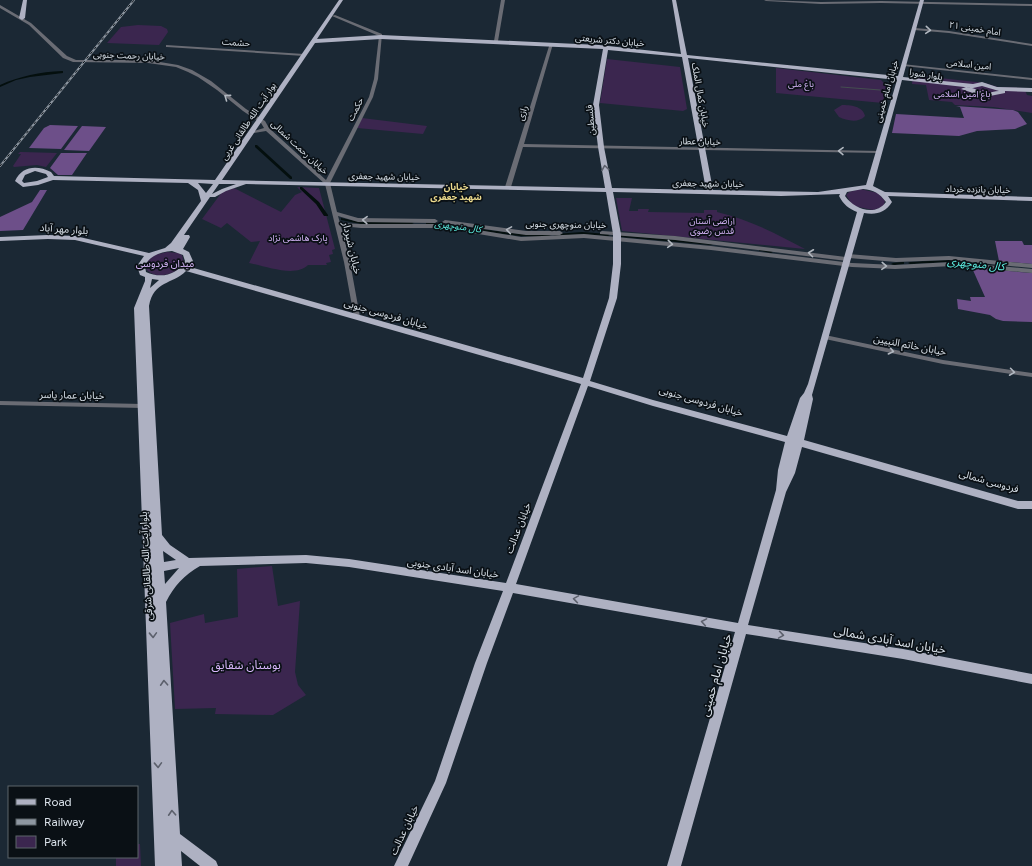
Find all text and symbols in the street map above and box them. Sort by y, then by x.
street label: امام خمینی ۲۱ [948,18,1002,39]
one-way arrow [925,25,931,34]
street label: خیابان دکتر شریعتی [575,31,645,50]
street label: حشمت [222,36,250,48]
street label: خیابان رحمت جنوبی [93,48,165,63]
street label: امین اسلامی [946,56,992,72]
street label: خیابان امام خمینی [872,59,902,124]
street label: خیابان کمال الملک [689,62,712,129]
street label: بلوار شورا [908,66,943,83]
park label: باغ ملی [788,78,814,91]
street label: بوار آیت الله طالقانی غربی [218,80,279,162]
park label: باغ امین اسلامی [934,88,990,101]
one-way arrow [225,94,232,101]
street label: حکمت [344,95,366,123]
street label: رازی [514,104,530,122]
street label: فلسطین [583,104,597,136]
street label: خیابان رحمت شمالی [268,118,331,177]
street label: خیابان عطار [678,135,721,148]
one-way arrow [838,147,844,155]
one-way arrow [601,165,610,171]
street label: خیابان شهید جعفری [348,170,420,183]
street label: خیابان شهید جعفری [672,177,744,190]
district label: خیابان شهید جعفری [430,181,482,203]
street label: خیابان پانزده خرداد [945,183,1011,196]
park label: اراضی آستان قدس رضوی [689,215,735,237]
one-way arrow [362,216,368,224]
water label: کال منوچهری [434,218,484,236]
street label: خیابان منوچهری جنوبی [525,218,607,231]
street label: خیابان شیردار [339,219,364,276]
street label: بلوار مهر آباد [39,221,89,237]
one-way arrow [505,226,512,235]
park label: پارک هاشمی نژاد [268,232,328,244]
one-way arrow [667,239,673,248]
one-way arrow [808,249,814,258]
water label: کال منوچهری [947,255,1008,275]
park label: میدان فردوسی [136,257,194,270]
one-way arrow [881,262,887,271]
street label: خیابان فردوسی جنوبی [343,296,430,332]
street label: خیابان خاتم النبیین [872,332,948,359]
one-way arrow [888,347,894,355]
one-way arrow [1009,367,1015,376]
street label: خیابان فردوسی جنوبی [658,383,745,419]
street label: خیابان عمار یاسر [38,388,105,402]
street label: فردوسی شمالی [958,466,1021,496]
street label: خیابان عدالت [502,501,534,555]
street label: بلوار آیت الله طالقانی شرقی [137,511,155,621]
street label: خیابان اسد آبادی جنوبی [406,555,500,581]
one-way arrow [573,595,579,604]
one-way arrow [701,618,707,627]
street label: خیابان اسد آبادی شمالی [833,623,947,657]
one-way arrow [778,630,784,639]
one-way arrow [149,632,157,638]
street label: خیابان امام خمینی [697,632,736,719]
park label: بوستان شقایق [211,658,281,673]
one-way arrow [160,680,169,686]
one-way arrow [154,762,162,768]
legend [8,786,138,858]
text: Road [44,795,72,809]
street label: خیابان عدالت [387,803,421,857]
one-way arrow [167,810,176,816]
text: Railway [44,815,85,829]
text: Park [44,835,67,849]

